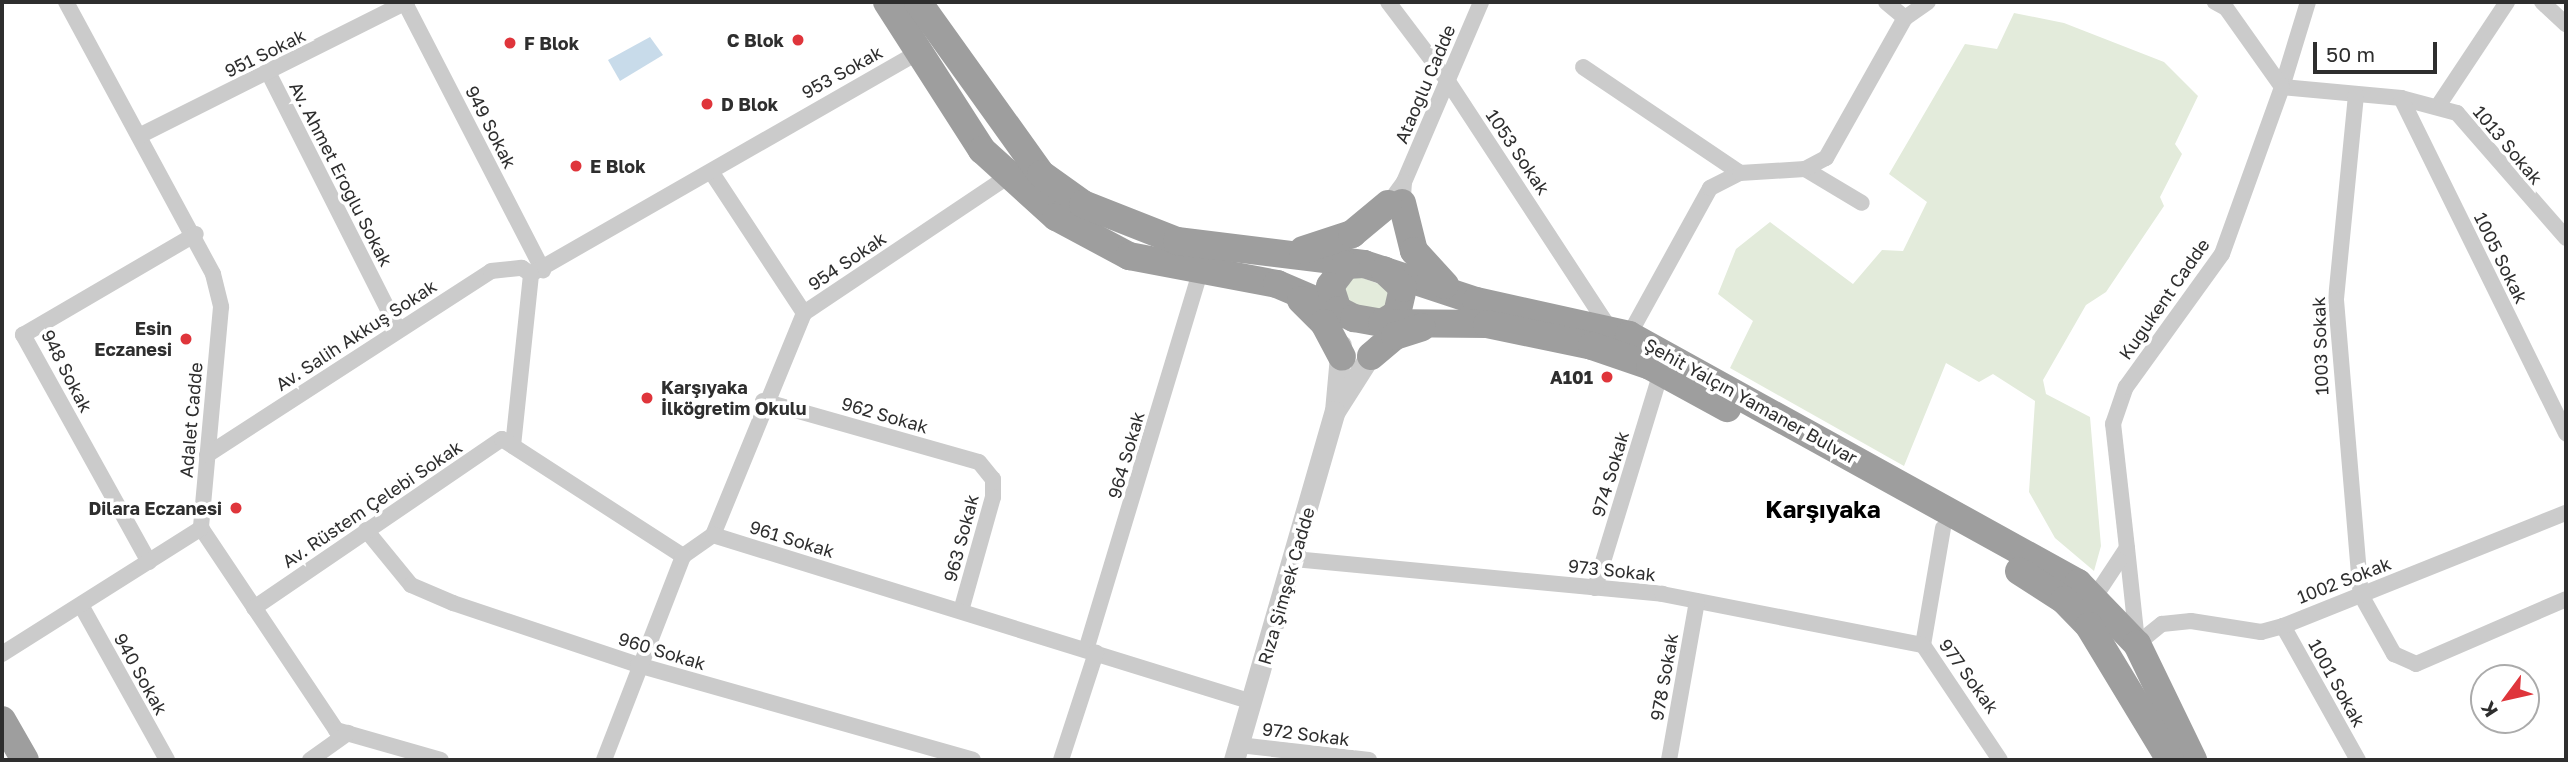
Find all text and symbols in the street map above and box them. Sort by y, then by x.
street label: Ataoğlu Cadde [1390,21,1460,147]
street label: 951 Sokak [221,24,309,82]
scale bar [2316,28,2440,72]
place label: C Blok [727,29,784,51]
place label: F Blok [524,32,579,54]
marker: C Blok [790,32,806,48]
marker: F Blok [502,35,518,51]
street label: 953 Sokak [798,41,886,103]
text: 50 m [2326,41,2375,67]
street label: Av. Ahmet Eroğlu Sokak [285,78,397,270]
street label: 949 Sokak [461,82,521,172]
place label: D Blok [721,93,778,115]
marker: D Blok [699,96,715,112]
street label: 1013 Sokak [2469,101,2547,189]
street label: 1053 Sokak [1482,105,1554,199]
place label: E Blok [590,155,646,177]
marker: E Blok [568,158,584,174]
street label: 1005 Sokak [2470,209,2532,307]
street label: 954 Sokak [804,227,890,295]
street label: Kuğukent Cadde [2114,234,2214,364]
street label: Av. Salih Akkuş Sokak [271,275,441,395]
street label: 1003 Sokak [2307,296,2333,396]
place label: Esin Eczanesi [94,318,172,360]
street label: 948 Sokak [37,326,97,416]
marker: Esin Eczanesi [178,331,194,347]
street label: Şehit Yalçın Yamaner Bulvar [1641,333,1861,469]
street label: Adalet Cadde [175,361,207,479]
place label: A101 [1550,366,1593,388]
marker: A101 [1599,369,1615,385]
place label: Karşıyaka İlköğretim Okulu [661,377,807,420]
marker: Karşıyaka İlköğretim Okulu [639,390,655,406]
street label: 962 Sokak [839,392,931,438]
street label: 964 Sokak [1103,409,1149,501]
street label: 974 Sokak [1587,428,1633,520]
street label: Av. Rüstem Çelebi Sokak [278,436,466,572]
street label: 963 Sokak [939,492,983,584]
district label: Karşıyaka [1765,495,1881,523]
place label: Dilara Eczanesi [88,497,222,519]
marker: Dilara Eczanesi [228,500,244,516]
street label: Rıza Şimşek Cadde [1253,505,1319,667]
street label: 961 Sokak [747,516,837,562]
street label: 1002 Sokak [2294,552,2394,608]
street label: 973 Sokak [1567,555,1657,585]
street label: 960 Sokak [616,628,708,674]
street label: 940 Sokak [110,629,172,719]
street label: 978 Sokak [1646,632,1682,722]
street label: 977 Sokak [1935,634,2003,718]
street label: 1001 Sokak [2304,635,2370,731]
north arrow [2470,664,2540,734]
text: K [2475,698,2502,722]
street label: 972 Sokak [1261,718,1351,750]

